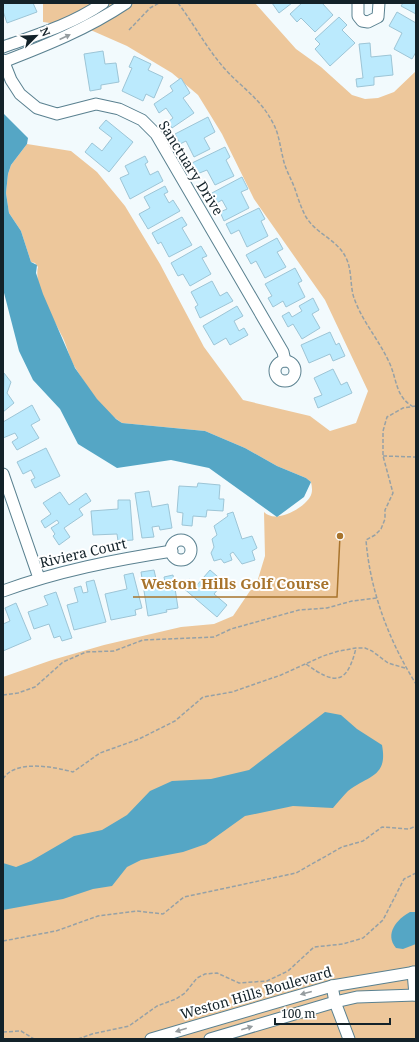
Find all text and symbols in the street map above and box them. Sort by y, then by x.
north arrow [16,16,56,56]
text: N [37,25,54,39]
one-way arrow [60,34,71,40]
street label: Sanctuary Drive [155,117,228,219]
street label: Riviera Court [38,533,128,572]
callout: Weston Hills Golf Course [133,570,337,597]
text: Weston Hills Golf Course [141,573,329,593]
street label: Weston Hills Boulevard [178,962,334,1023]
one-way arrow [300,990,312,996]
scale bar [275,1000,390,1026]
text: 100 m [281,1005,316,1022]
one-way arrow [241,1025,253,1031]
one-way arrow [175,1027,187,1033]

